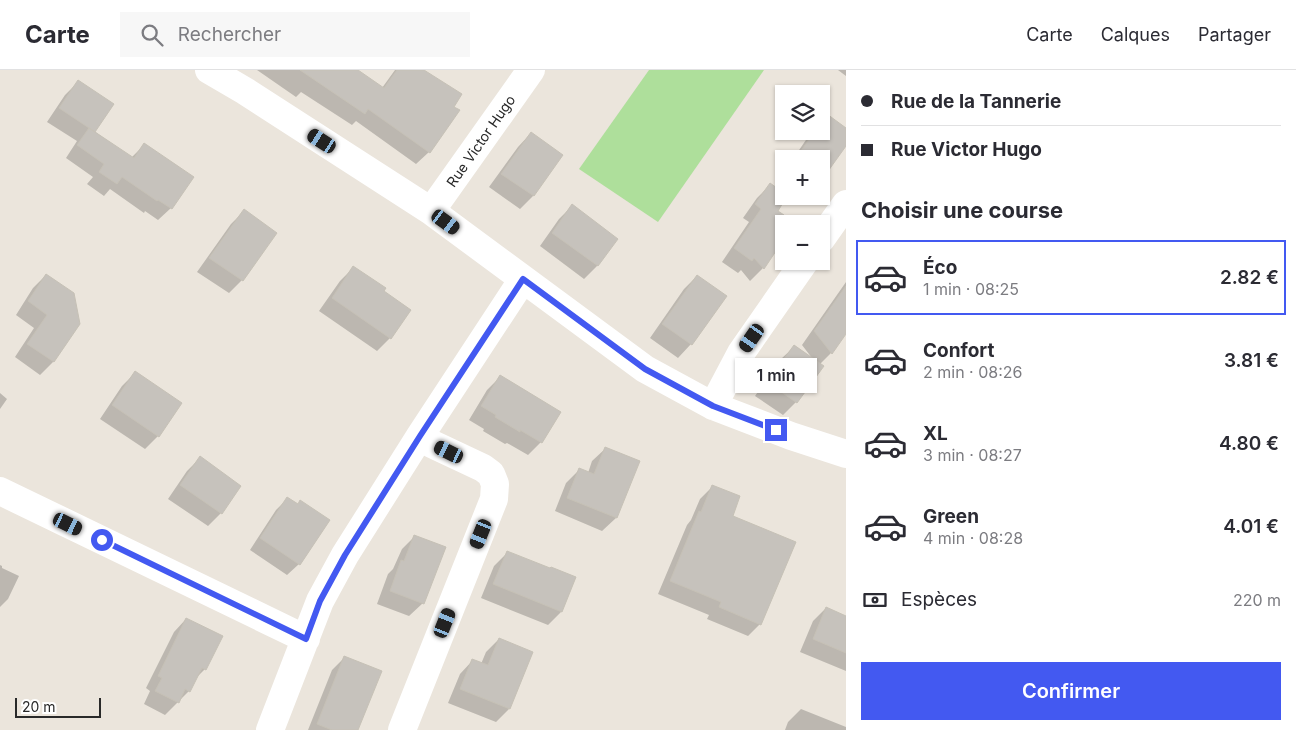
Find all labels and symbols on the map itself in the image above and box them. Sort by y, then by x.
street label: Rue Victor Hugo [443,92,519,190]
car [305,127,338,155]
car [429,207,462,237]
car [737,321,766,355]
callout: 1 min [735,358,817,392]
route end [765,419,787,441]
car [432,439,465,465]
car [51,511,84,537]
car [468,517,493,551]
route start [91,529,113,551]
car [432,606,457,640]
scale bar [15,695,101,718]

